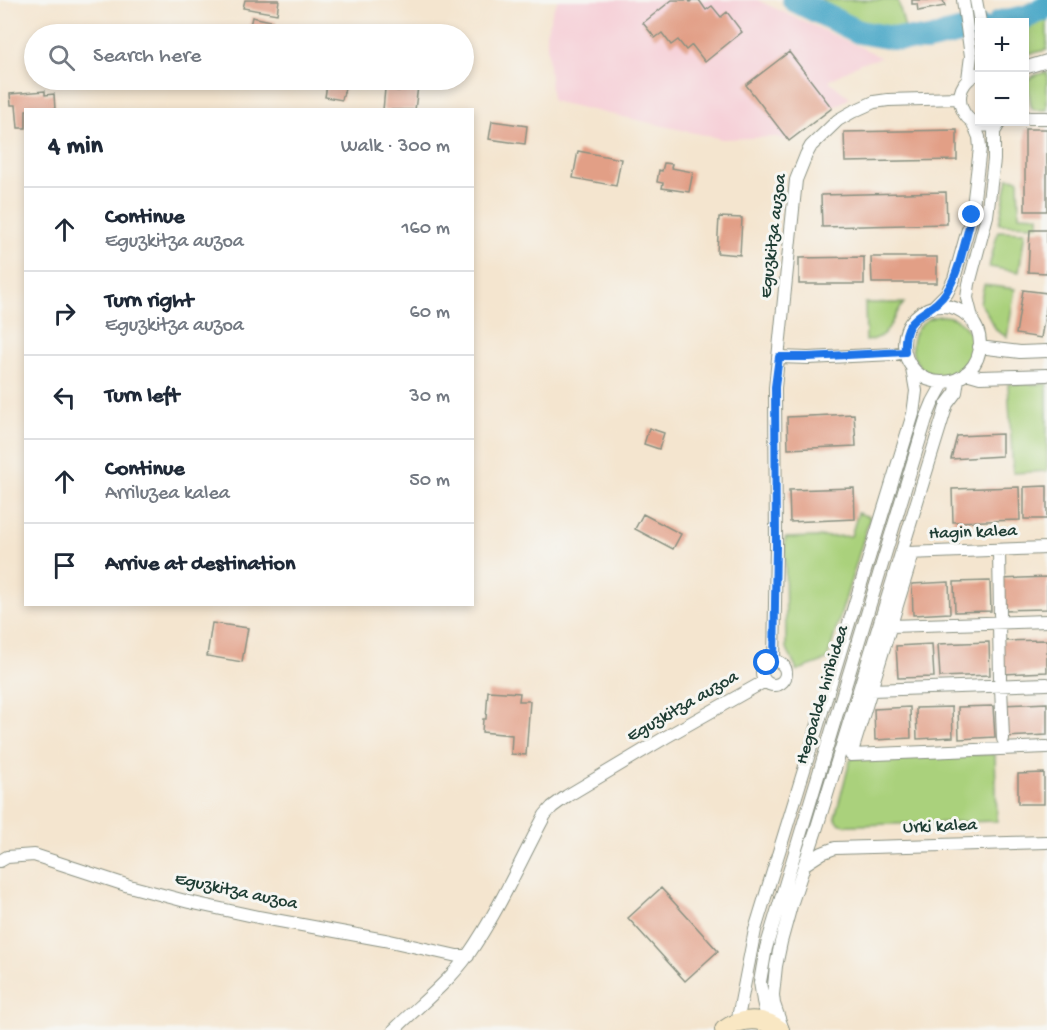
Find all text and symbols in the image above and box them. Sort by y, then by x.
map controls [975,18,1029,126]
button: + [975,18,1029,72]
search box [24,24,474,90]
icon: search [45,41,78,74]
text: Search here [93,44,201,70]
button: − [975,72,1029,126]
text: 4 min [48,132,103,163]
text: Walk · 300 m [341,136,450,159]
street label: Eguzkitza auzoa [756,172,792,299]
route end [958,201,984,227]
text: Continue [105,205,185,231]
icon: ahead [48,213,81,246]
text: 160 m [401,218,450,241]
text: Eguzkitza auzoa [105,231,244,254]
text: Turn right [105,289,193,315]
icon: right [48,297,81,330]
text: 60 m [410,302,450,325]
text: Eguzkitza auzoa [105,315,244,338]
icon: left [48,381,81,414]
text: Turn left [105,384,179,410]
text: 30 m [409,386,450,409]
text: Continue [105,457,185,483]
icon: ahead [48,465,81,498]
text: 50 m [409,470,450,493]
text: Arriluzea kalea [105,483,230,506]
street label: Hagin kalea [928,521,1019,545]
icon: arrive [48,549,81,582]
text: Arrive at destination [105,552,295,578]
street label: Hegoalde hiribidea [792,622,854,767]
route start [753,649,779,675]
street label: Eguzkitza auzoa [624,666,743,747]
street label: Urki kalea [903,815,978,839]
street label: Eguzkitza auzoa [173,869,300,915]

